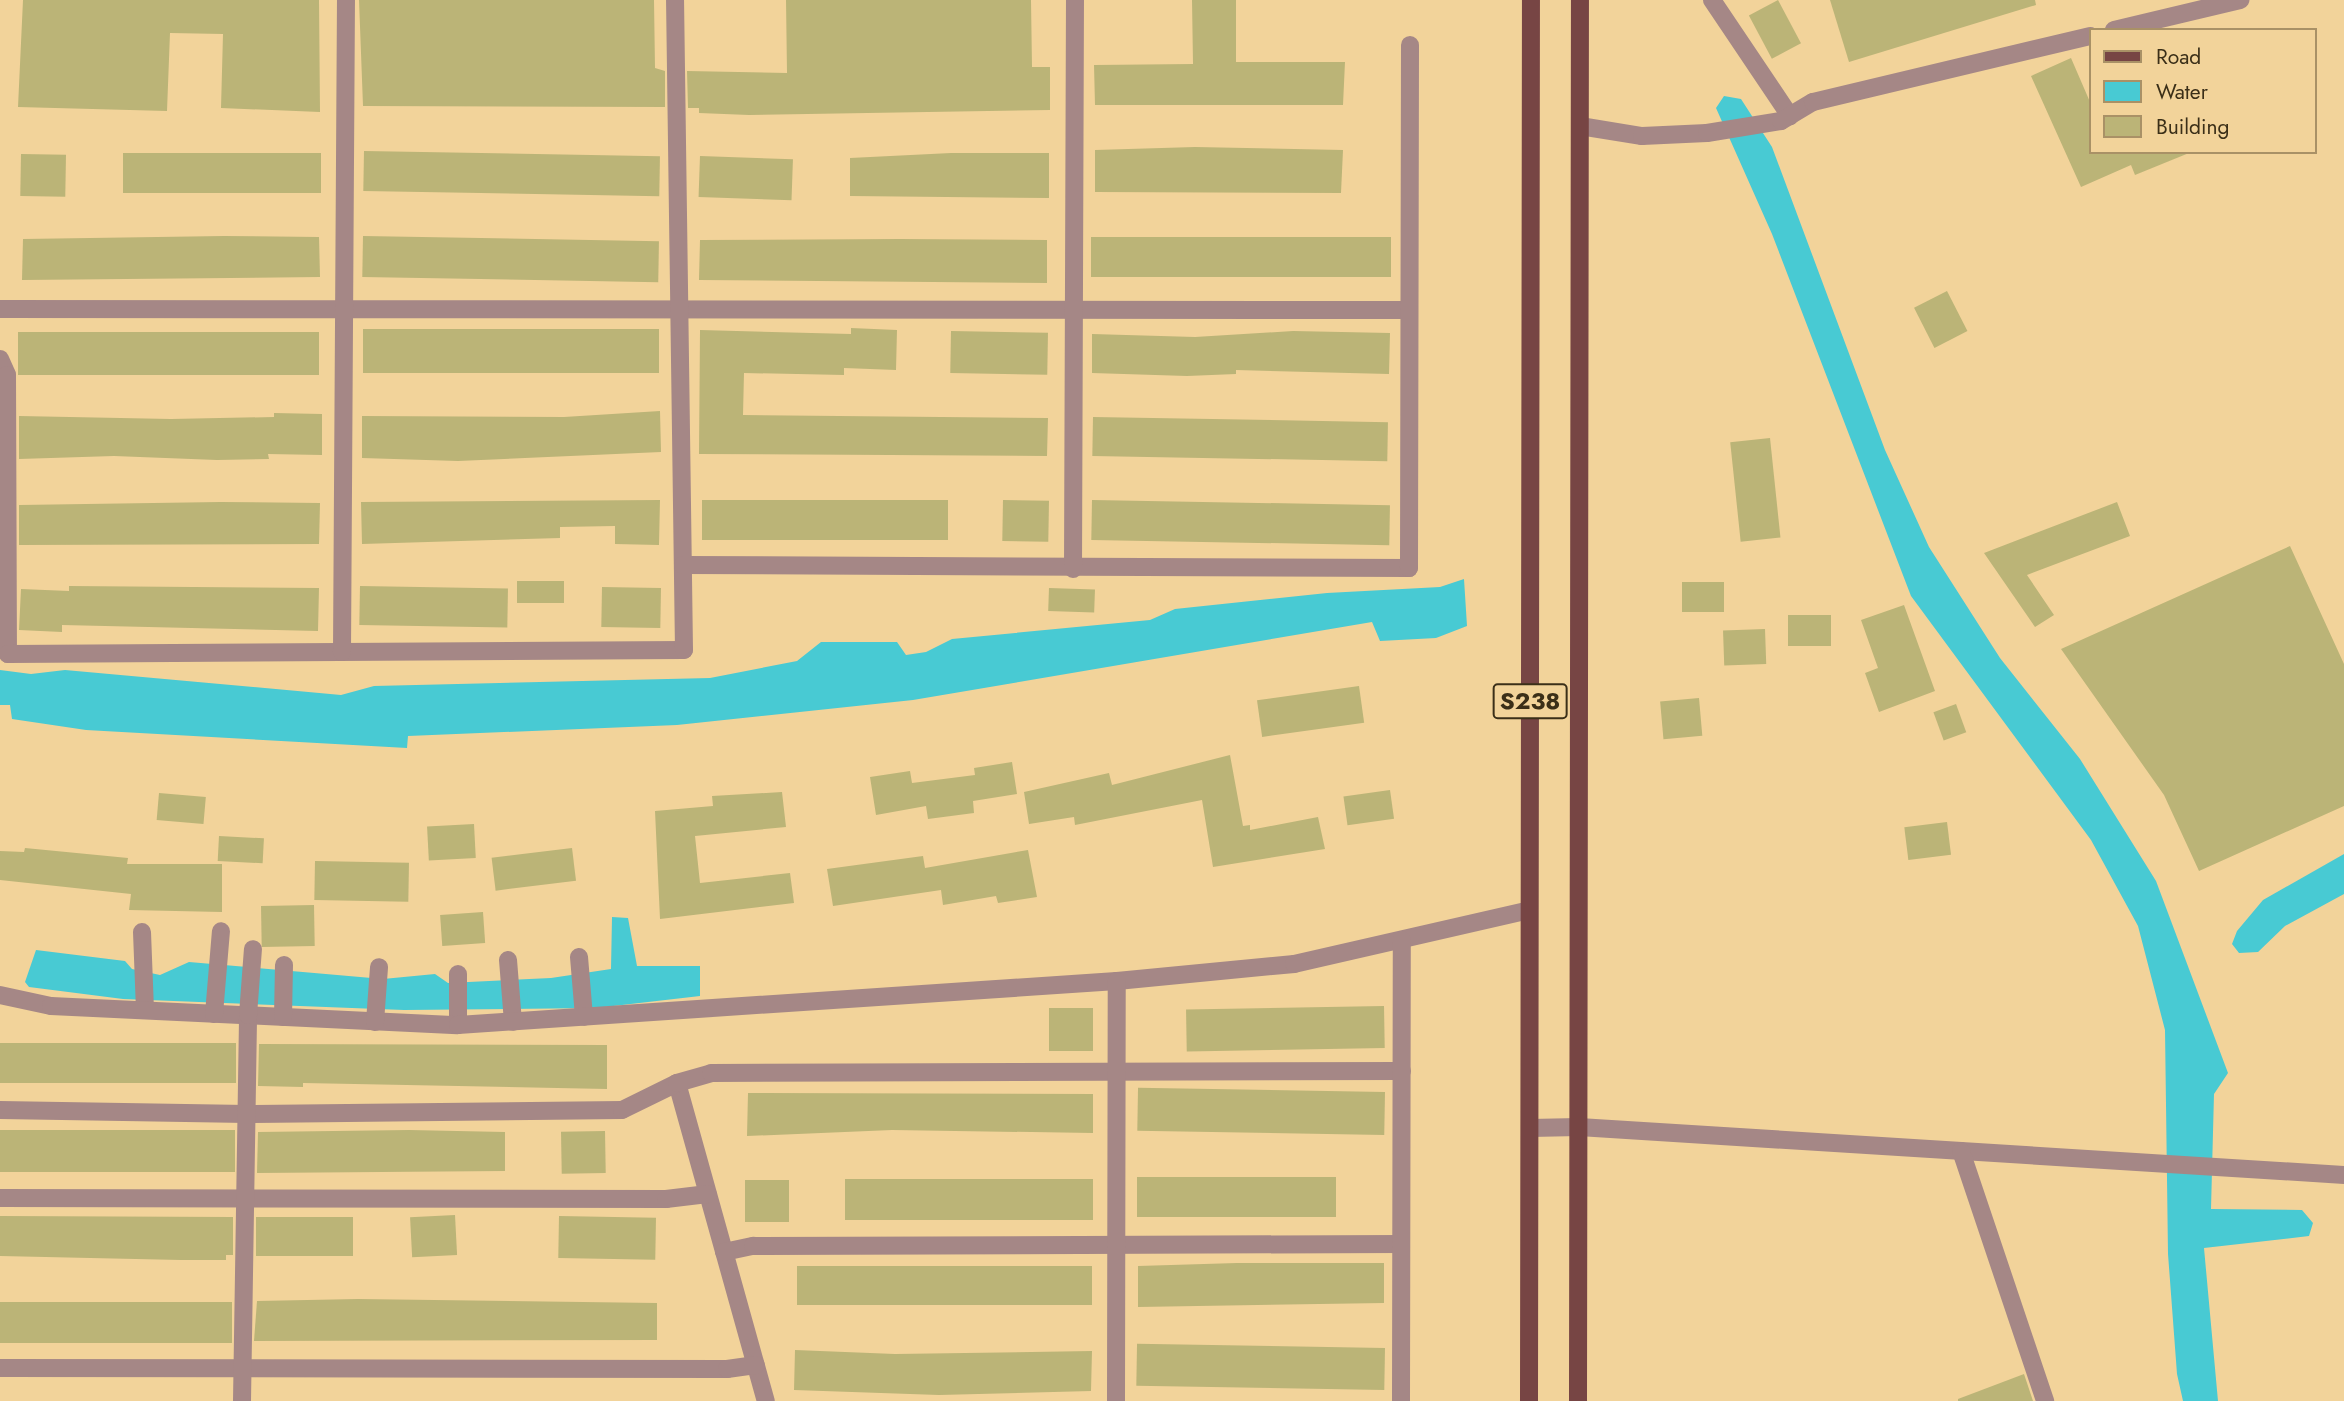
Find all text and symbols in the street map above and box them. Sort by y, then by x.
legend [2088,28,2316,154]
text: Road [2156,42,2201,72]
text: Water [2156,77,2208,107]
text: Building [2156,112,2229,142]
road number: S238 [1492,680,1568,722]

